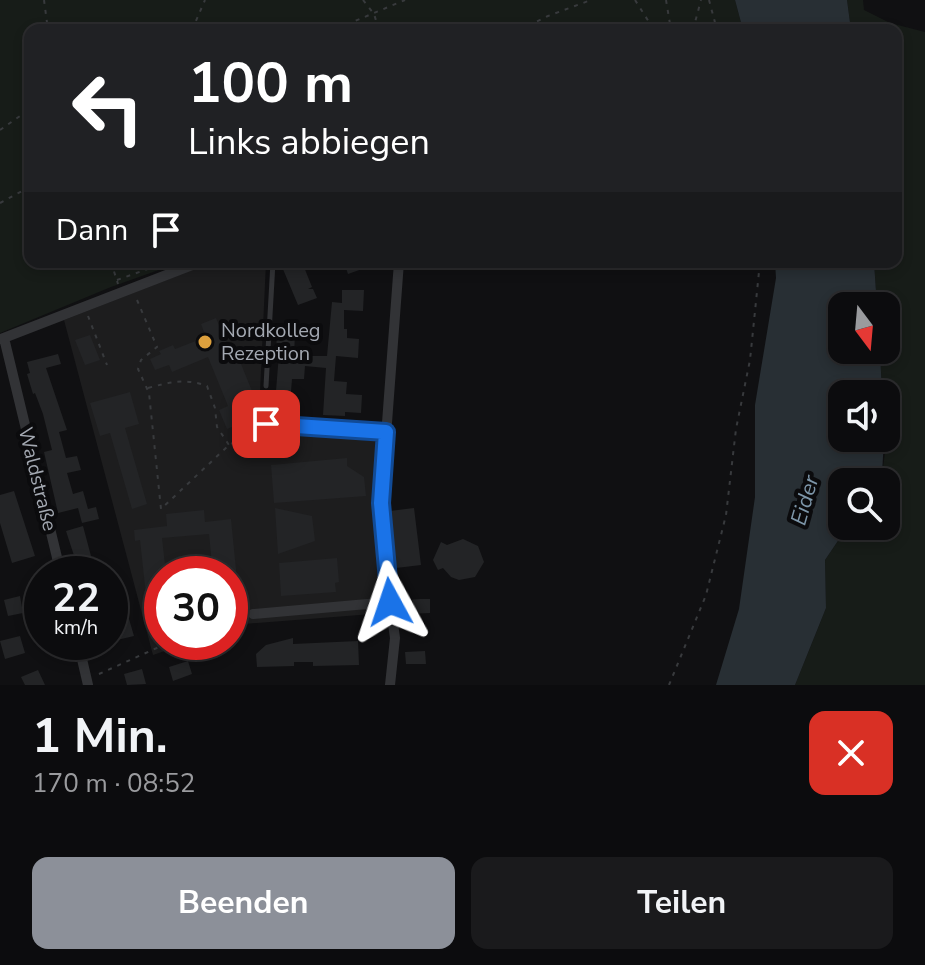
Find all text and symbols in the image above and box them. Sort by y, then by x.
text: 100 m [188,45,353,122]
icon: left [56,56,160,160]
text: Links abbiegen [188,118,430,167]
icon: arrive [144,208,188,252]
text: Dann [56,210,128,251]
north arrow [828,292,900,364]
map controls [828,292,900,540]
place label: Nordkolleg Rezeption [221,317,321,367]
marker: Nordkolleg Rezeption [196,333,214,351]
button: sound [828,380,900,452]
pin [232,390,300,458]
icon: arrive [244,402,288,446]
street label: Waldstraße [12,424,63,534]
button: search [828,468,900,540]
water label: Eider [784,471,827,529]
speed limit sign: 30 [144,556,248,660]
position arrow [348,560,432,644]
text: 22 [52,571,100,625]
text: km/h [54,614,98,641]
text: 1 Min. [32,703,168,769]
button: close [809,711,893,795]
text: 170 m · 08:52 [32,766,195,801]
button: Beenden [32,857,455,949]
button: Teilen [471,857,893,949]

